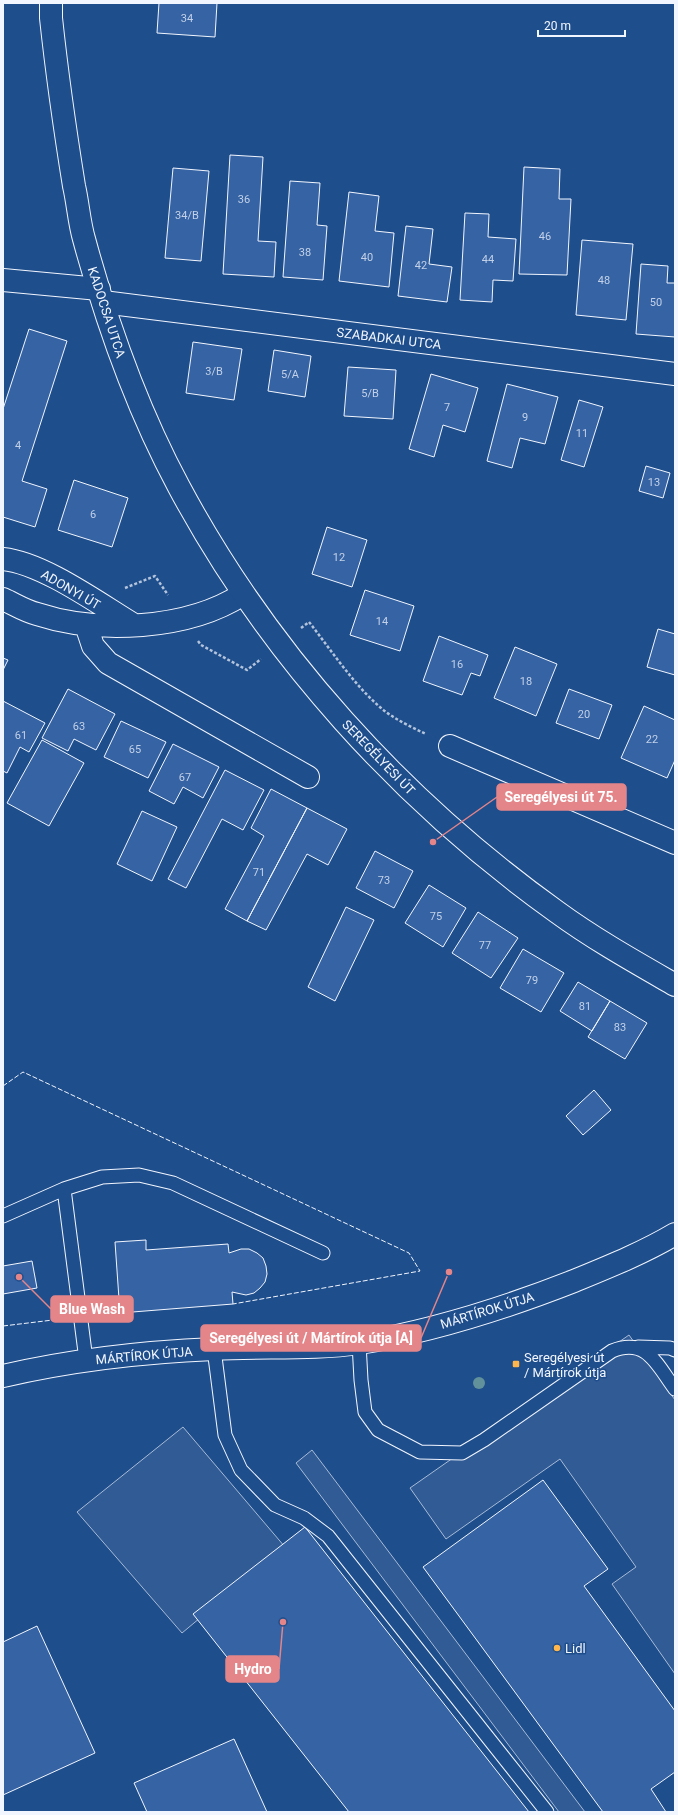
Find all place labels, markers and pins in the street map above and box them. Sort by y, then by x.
callout: Seregélyesi út 75. [497,784,626,810]
callout: Blue Wash [51,1296,133,1322]
callout: Seregélyesi út / Mártírok útja [A] [201,1325,421,1351]
place label: Seregélyesi út / Mártírok útja [524,1350,606,1380]
marker: Seregélyesi út / Mártírok útja [511,1359,521,1369]
place label: Lidl [565,1641,586,1656]
marker: Lidl [552,1643,562,1653]
callout: Hydro [226,1656,279,1682]

